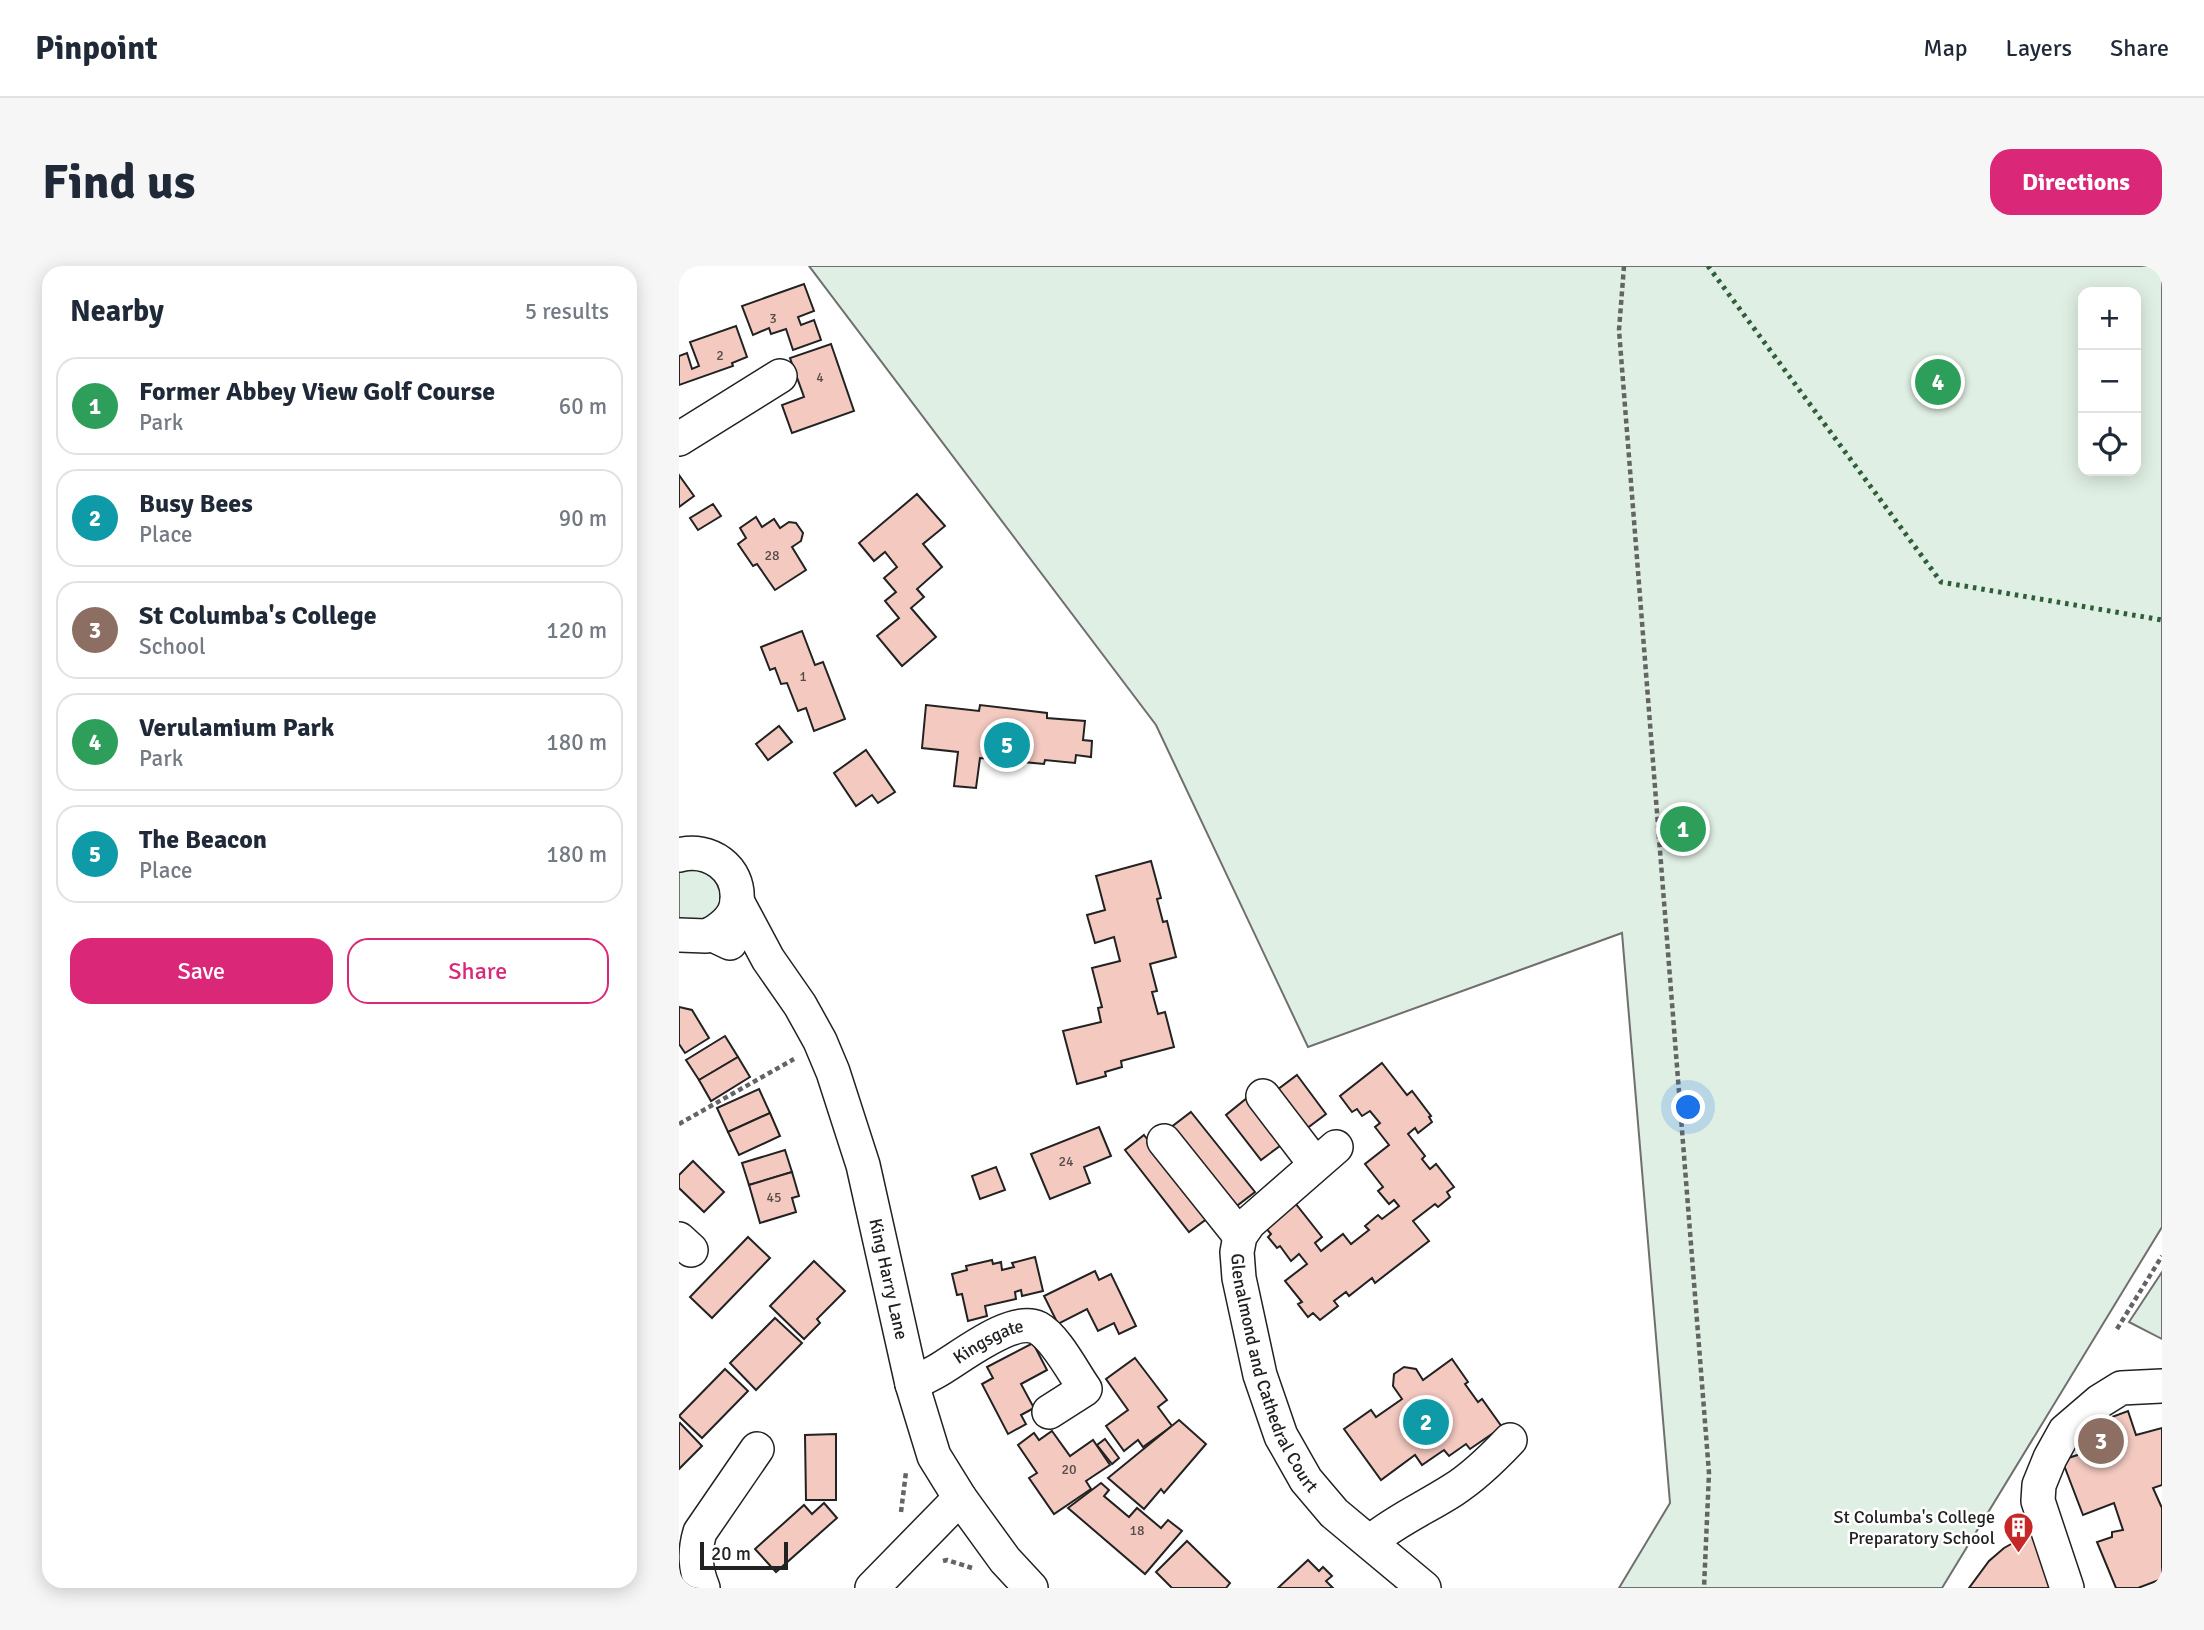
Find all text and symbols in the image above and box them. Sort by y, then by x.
text: Pinpoint [35,28,158,69]
text: Map [1923,33,1968,63]
text: Layers [2006,33,2072,63]
text: Share [2110,33,2169,63]
button: Directions [1990,149,2162,215]
text: Find us [42,152,195,212]
map controls [2078,287,2141,476]
button: + [2078,287,2141,350]
text: Nearby [70,293,164,330]
text: 5 results [525,297,609,326]
house number: 3 [769,310,777,327]
house number: 2 [716,347,724,364]
button: − [2078,350,2141,413]
pin: 4 [1915,356,1961,408]
house number: 4 [816,369,824,386]
text: Former Abbey View Golf Course [139,376,495,408]
text: 1 [89,392,101,421]
text: 60 m [559,392,607,421]
text: Park [139,408,183,437]
button: locate [2078,413,2141,476]
text: Busy Bees [139,488,253,520]
text: 2 [89,504,101,533]
text: 90 m [559,504,607,533]
text: Place [139,520,193,549]
house number: 28 [764,547,780,564]
text: St Columba's College [139,600,377,632]
text: 3 [89,616,101,645]
text: 120 m [546,616,607,645]
text: School [139,632,206,661]
house number: 1 [799,668,807,685]
text: Verulamium Park [139,712,334,744]
pin: 5 [984,719,1030,771]
text: 4 [89,728,101,757]
text: 180 m [546,728,607,757]
text: Park [139,744,183,773]
pin: 1 [1660,803,1706,855]
text: The Beacon [139,824,267,856]
text: 5 [89,840,101,869]
text: 180 m [546,840,607,869]
text: Place [139,856,193,885]
button: Save [70,938,333,1004]
button: Share [347,938,609,1004]
your location [1671,1090,1705,1124]
house number: 24 [1058,1153,1074,1170]
house number: 45 [766,1189,782,1206]
street label: King Harry Lane [864,1216,913,1342]
street label: Glenalmond and Cathedral Court [1226,1252,1323,1497]
street label: Kingsgate [949,1315,1025,1369]
pin: 2 [1403,1396,1449,1448]
pin: 3 [2078,1415,2124,1467]
house number: 20 [1061,1461,1077,1478]
place label: St Columba's College Preparatory School [1833,1506,1995,1549]
building icon: St Columba's College Preparatory School [2001,1510,2035,1554]
house number: 18 [1129,1522,1145,1539]
scale bar [700,1539,787,1571]
text: 20 m [711,1542,751,1566]

